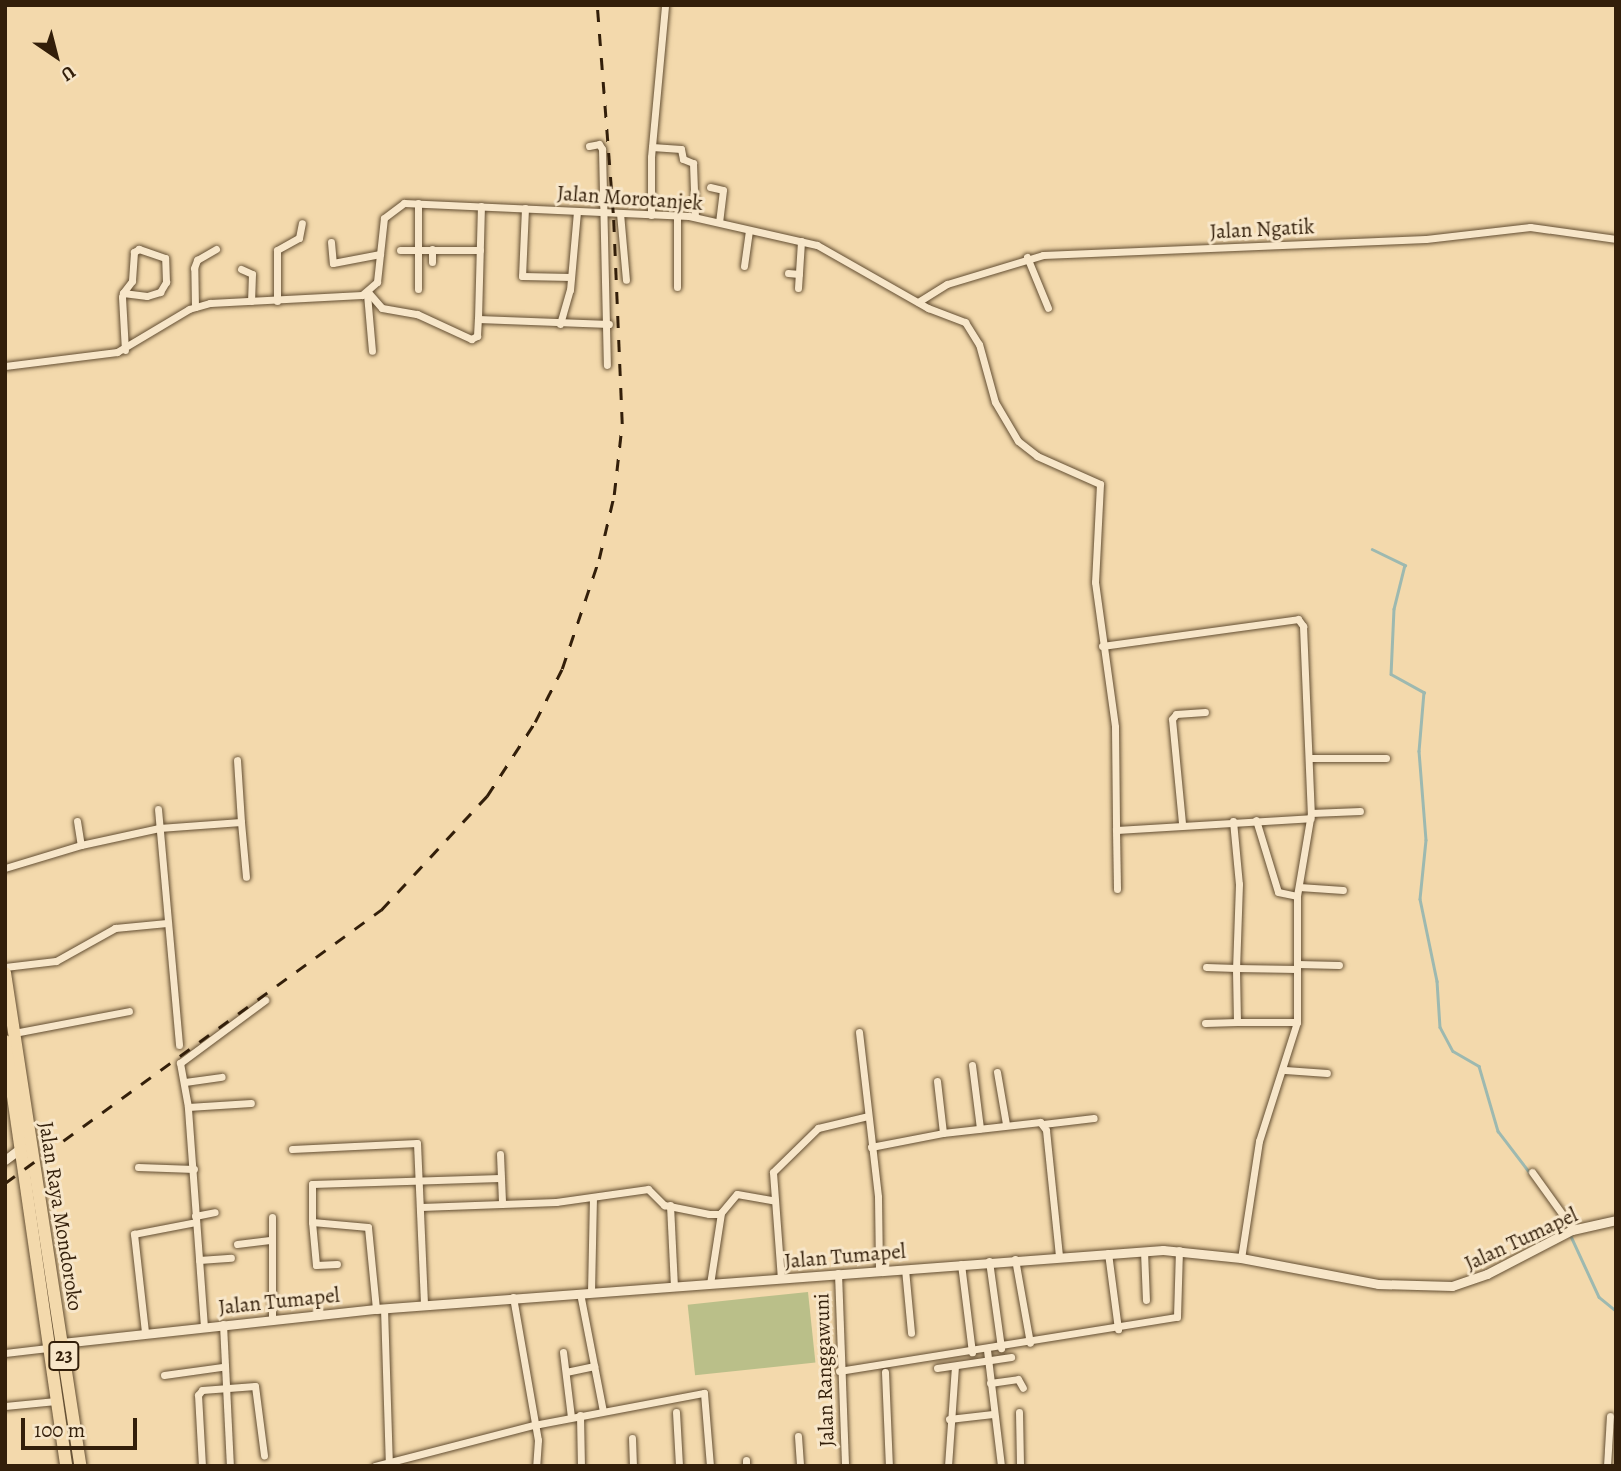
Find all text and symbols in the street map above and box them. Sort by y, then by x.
north arrow [21,21,91,91]
text: U [55,59,81,87]
street label: Jalan Morotanjek [556,180,704,216]
street label: Jalan Ngatik [1209,214,1315,244]
street label: Jalan Raya Mondoroko [34,1120,88,1312]
street label: Jalan Tumapel [1461,1202,1581,1276]
street label: Jalan Tumapel [783,1238,907,1274]
street label: Jalan Tumapel [217,1282,341,1320]
street label: Jalan Ranggawuni [809,1293,839,1447]
road number: 23 [48,1340,80,1372]
scale bar [24,1404,140,1448]
text: 100 m [34,1416,85,1444]

